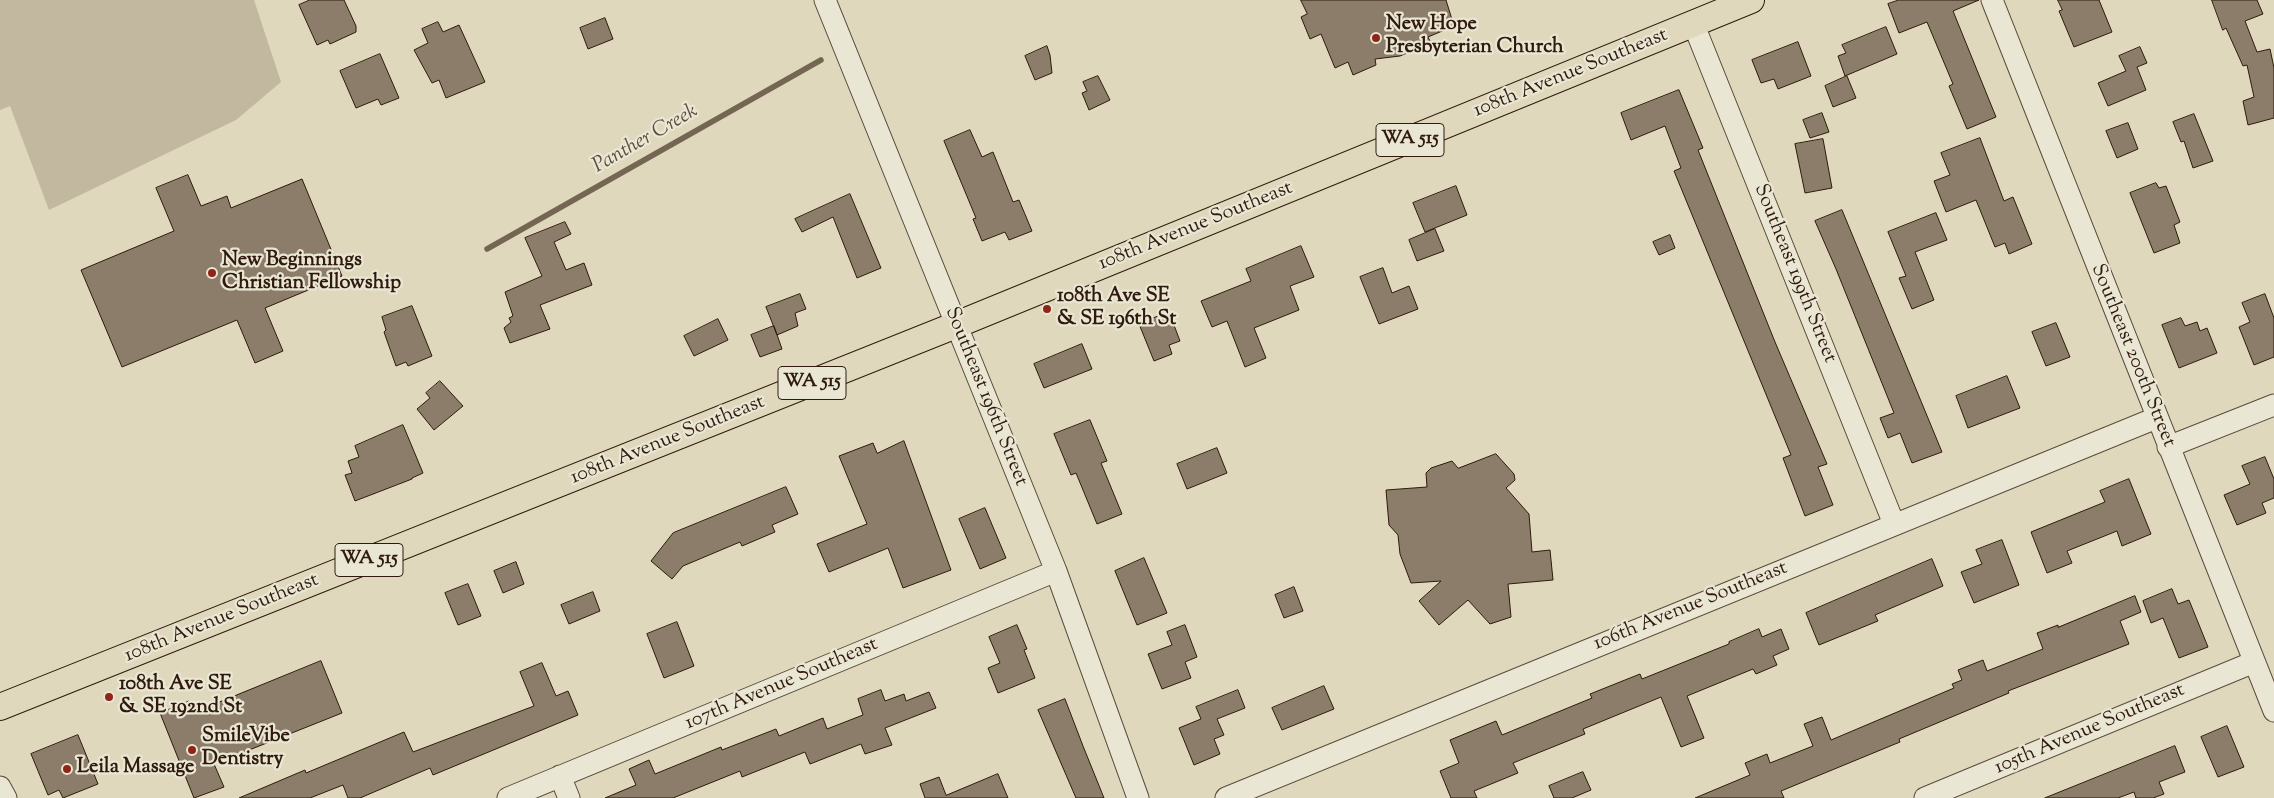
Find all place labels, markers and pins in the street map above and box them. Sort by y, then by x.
place label: New Hope Presbyterian Church [1386,14,1564,61]
marker: New Hope Presbyterian Church [1370,32,1382,44]
place label: New Beginnings Christian Fellowship [222,250,401,297]
marker: New Beginnings Christian Fellowship [206,267,218,279]
place label: 108th Ave SE & SE 196th St [1057,286,1176,333]
marker: 108th Ave SE & SE 196th St [1041,303,1053,315]
place label: 108th Ave SE & SE 192nd St [119,674,242,721]
marker: 108th Ave SE & SE 192nd St [103,691,115,703]
place label: SmileVibe Dentistry [202,726,290,773]
marker: SmileVibe Dentistry [186,744,198,756]
place label: Leila Massage [77,757,194,781]
marker: Leila Massage [61,763,73,775]

